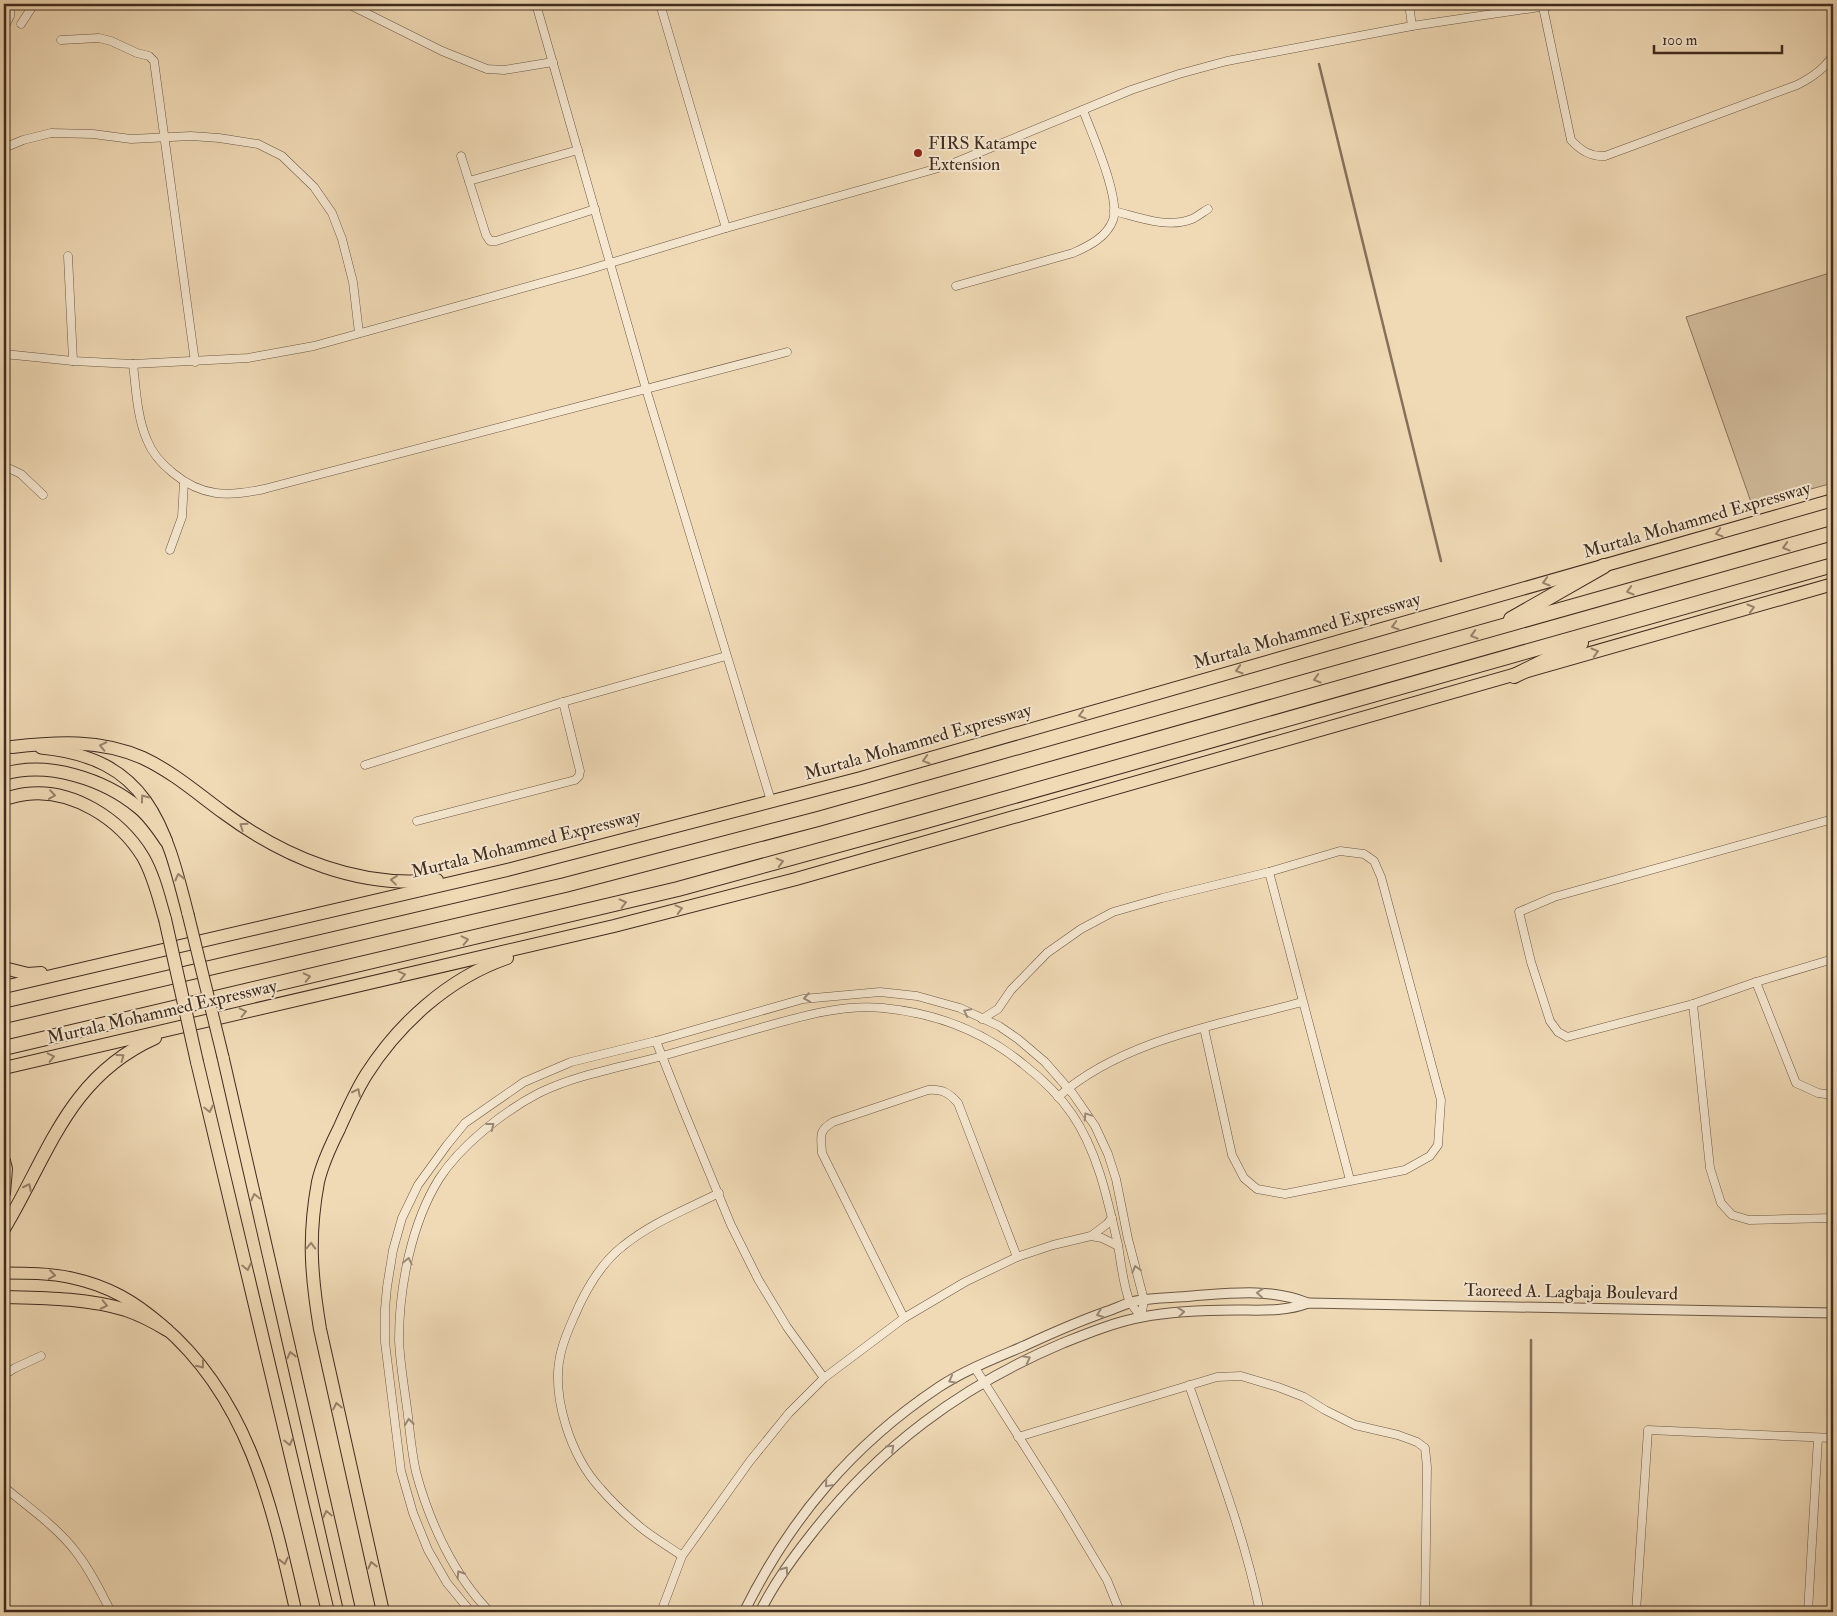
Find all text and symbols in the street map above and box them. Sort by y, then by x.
scale bar [1654,22,1782,54]
text: 100 m [1662,31,1698,50]
place label: FIRS Katampe Extension [928,132,1037,176]
marker: FIRS Katampe Extension [912,147,924,159]
street label: Murtala Mohammed Expressway [1581,476,1814,563]
one-way arrow [1715,527,1724,537]
one-way arrow [1783,541,1791,551]
one-way arrow [1542,577,1551,587]
one-way arrow [1626,585,1634,596]
street label: Murtala Mohammed Expressway [1191,587,1424,674]
one-way arrow [1746,603,1754,613]
one-way arrow [1391,620,1399,630]
one-way arrow [1469,629,1478,640]
one-way arrow [1590,648,1598,658]
one-way arrow [1235,665,1243,675]
one-way arrow [1313,673,1322,684]
street label: Murtala Mohammed Expressway [802,698,1035,785]
one-way arrow [1078,709,1087,720]
one-way arrow [98,742,107,752]
one-way arrow [923,754,931,764]
one-way arrow [48,789,56,800]
one-way arrow [141,794,150,804]
street label: Murtala Mohammed Expressway [409,804,644,884]
one-way arrow [239,822,248,832]
one-way arrow [776,857,784,867]
one-way arrow [174,872,185,881]
one-way arrow [389,875,397,886]
one-way arrow [619,898,628,909]
one-way arrow [674,905,683,915]
one-way arrow [461,935,470,946]
one-way arrow [397,970,406,981]
one-way arrow [302,972,311,983]
street label: Murtala Mohammed Expressway [45,974,280,1050]
one-way arrow [803,993,812,1003]
one-way arrow [239,1007,248,1018]
one-way arrow [963,1008,972,1018]
one-way arrow [47,1052,56,1063]
one-way arrow [116,1054,125,1063]
one-way arrow [351,1089,361,1098]
one-way arrow [203,1105,214,1114]
one-way arrow [1084,1112,1093,1121]
one-way arrow [485,1123,494,1131]
one-way arrow [22,1183,32,1192]
one-way arrow [250,1192,261,1201]
one-way arrow [306,1242,316,1250]
one-way arrow [403,1256,413,1265]
one-way arrow [241,1263,252,1272]
one-way arrow [1131,1265,1142,1274]
one-way arrow [49,1269,57,1280]
street label: Taoreed A. Lagbaja Boulevard [1464,1279,1678,1305]
one-way arrow [1256,1287,1264,1298]
one-way arrow [100,1300,109,1310]
one-way arrow [1177,1307,1185,1318]
one-way arrow [1097,1308,1105,1318]
one-way arrow [286,1351,297,1360]
one-way arrow [1021,1355,1030,1365]
one-way arrow [195,1359,204,1369]
one-way arrow [949,1374,958,1384]
one-way arrow [332,1402,343,1411]
one-way arrow [404,1417,415,1425]
one-way arrow [283,1438,294,1447]
one-way arrow [886,1445,895,1454]
one-way arrow [826,1478,834,1487]
one-way arrow [322,1509,333,1518]
one-way arrow [278,1556,289,1565]
one-way arrow [367,1560,378,1569]
one-way arrow [779,1566,788,1576]
one-way arrow [456,1571,466,1580]

